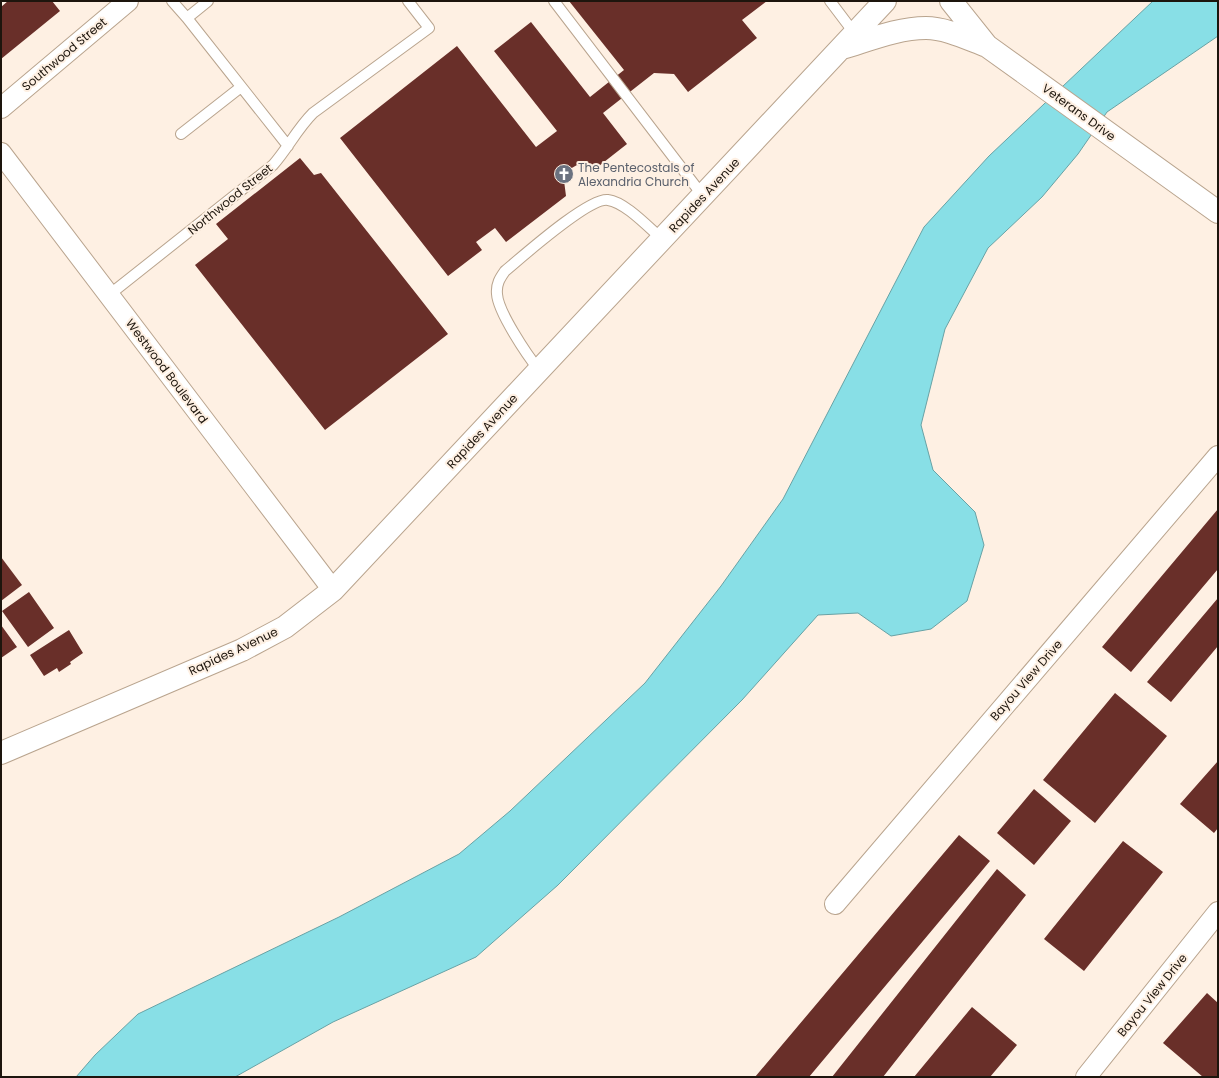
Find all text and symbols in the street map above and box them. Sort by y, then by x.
street label: Southwood Street [18,13,110,95]
street label: Veterans Drive [1039,79,1119,145]
street label: Rapides Avenue [665,154,743,236]
place label: The Pentecostals of Alexandria Church [578,159,695,190]
street label: Northwood Street [184,160,276,238]
church icon: The Pentecostals of Alexandria Church [553,163,575,185]
street label: Westwood Boulevard [122,315,212,427]
street label: Rapides Avenue [443,390,521,472]
street label: Rapides Avenue [186,623,280,679]
street label: Bayou View Drive [986,636,1066,724]
street label: Bayou View Drive [1113,950,1191,1040]

